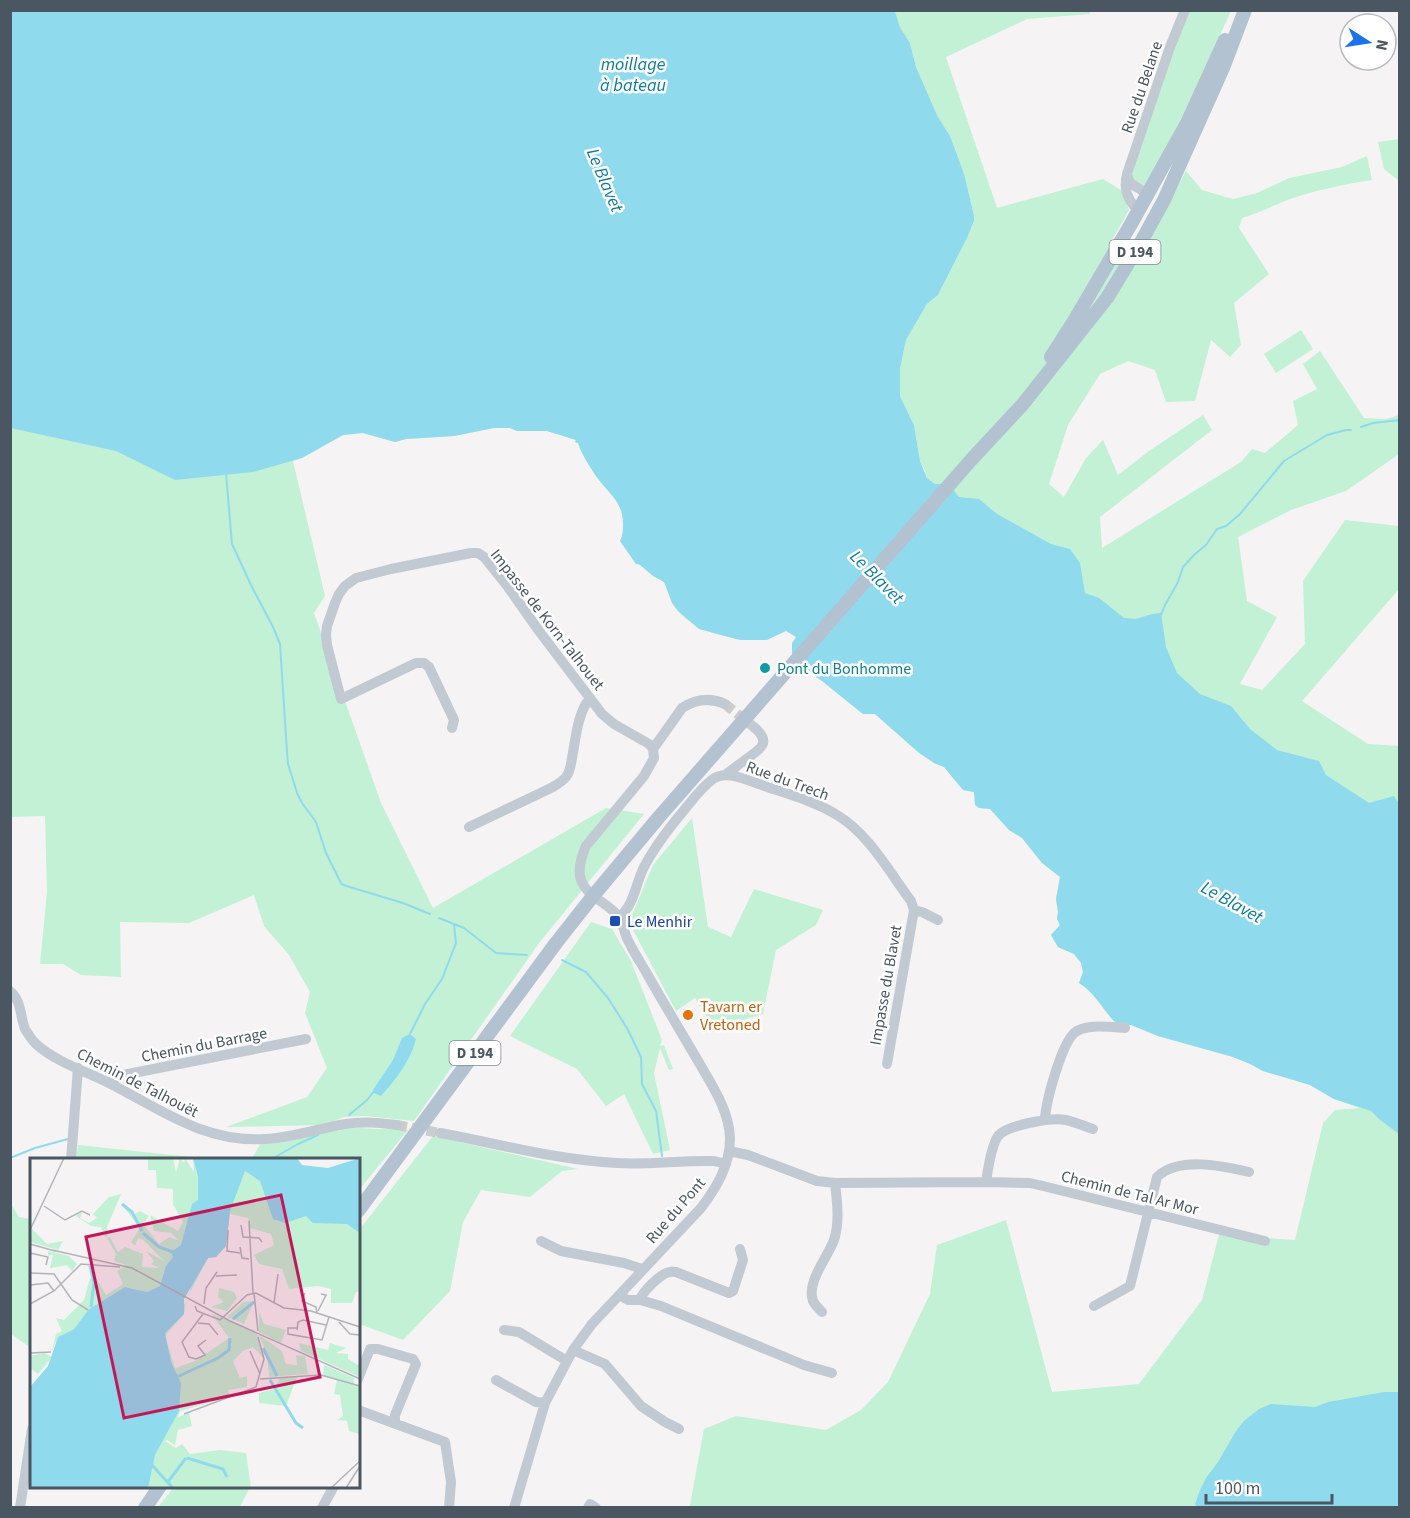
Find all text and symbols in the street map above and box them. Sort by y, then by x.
north arrow [1338,12,1398,72]
text: N [1370,37,1394,52]
street label: Rue du Belane [1116,38,1168,136]
water label: moillage à bateau [600,52,666,98]
water label: Le Blavet [580,145,630,217]
road number: D 194 [1110,240,1160,264]
street label: Impasse de Korn-Talhouet [485,544,610,695]
water label: Le Blavet [844,545,910,611]
place label: Pont du Bonhomme [777,658,911,680]
marker: Pont du Bonhomme [758,661,772,675]
street label: Rue du Trech [743,756,832,806]
water label: Le Blavet [1196,875,1268,930]
place label: Le Menhir [627,911,693,933]
marker: Le Menhir [608,914,622,928]
street label: Impasse du Blavet [865,923,907,1047]
place label: Tavarn er Vretoned [700,996,762,1036]
marker: Tavarn er Vretoned [681,1008,695,1022]
street label: Chemin du Barrage [139,1022,269,1068]
road number: D 194 [450,1041,500,1065]
street label: Chemin de Talhouët [73,1043,203,1123]
inset map [30,1158,360,1488]
street label: Chemin de Tal Ar Mor [1059,1165,1201,1221]
street label: Rue du Pont [641,1172,711,1249]
scale bar [1206,1467,1332,1505]
text: 100 m [1215,1476,1260,1501]

